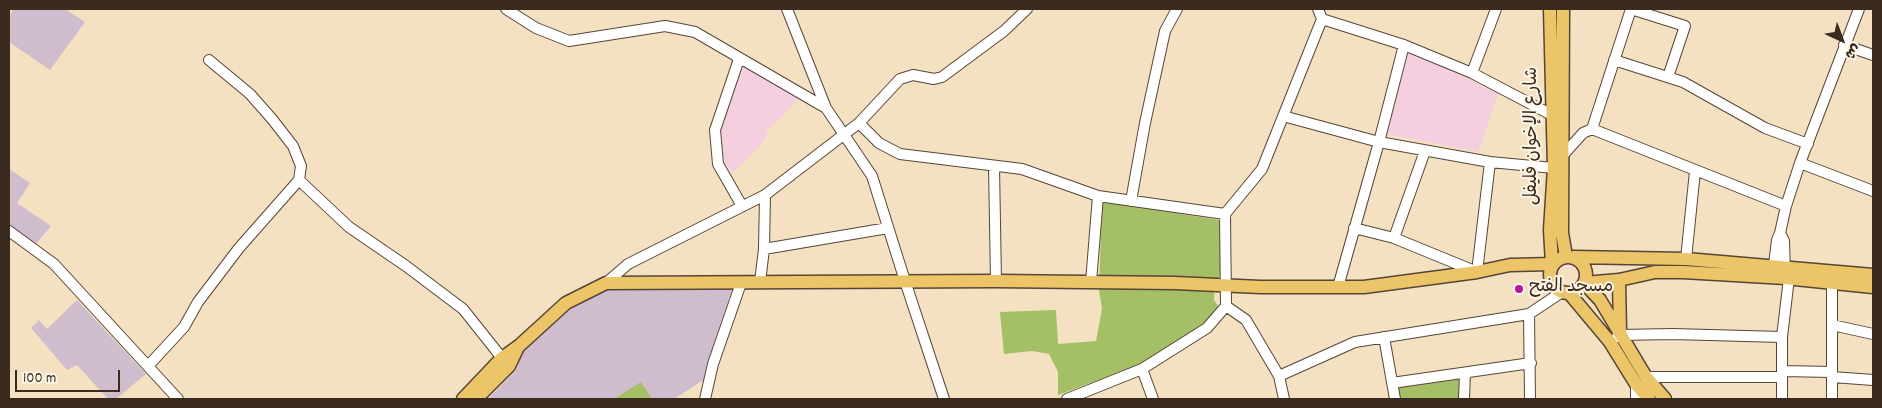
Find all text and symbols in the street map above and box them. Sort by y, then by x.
north arrow [1817,15,1867,65]
text: ش [1840,38,1865,64]
street label: شارع الإخوان فليفل [1523,67,1545,205]
place label: مسجد الفتح [1529,278,1613,300]
marker: مسجد الفتح [1513,283,1525,295]
scale bar [18,360,122,392]
text: 100 m [23,368,56,390]

